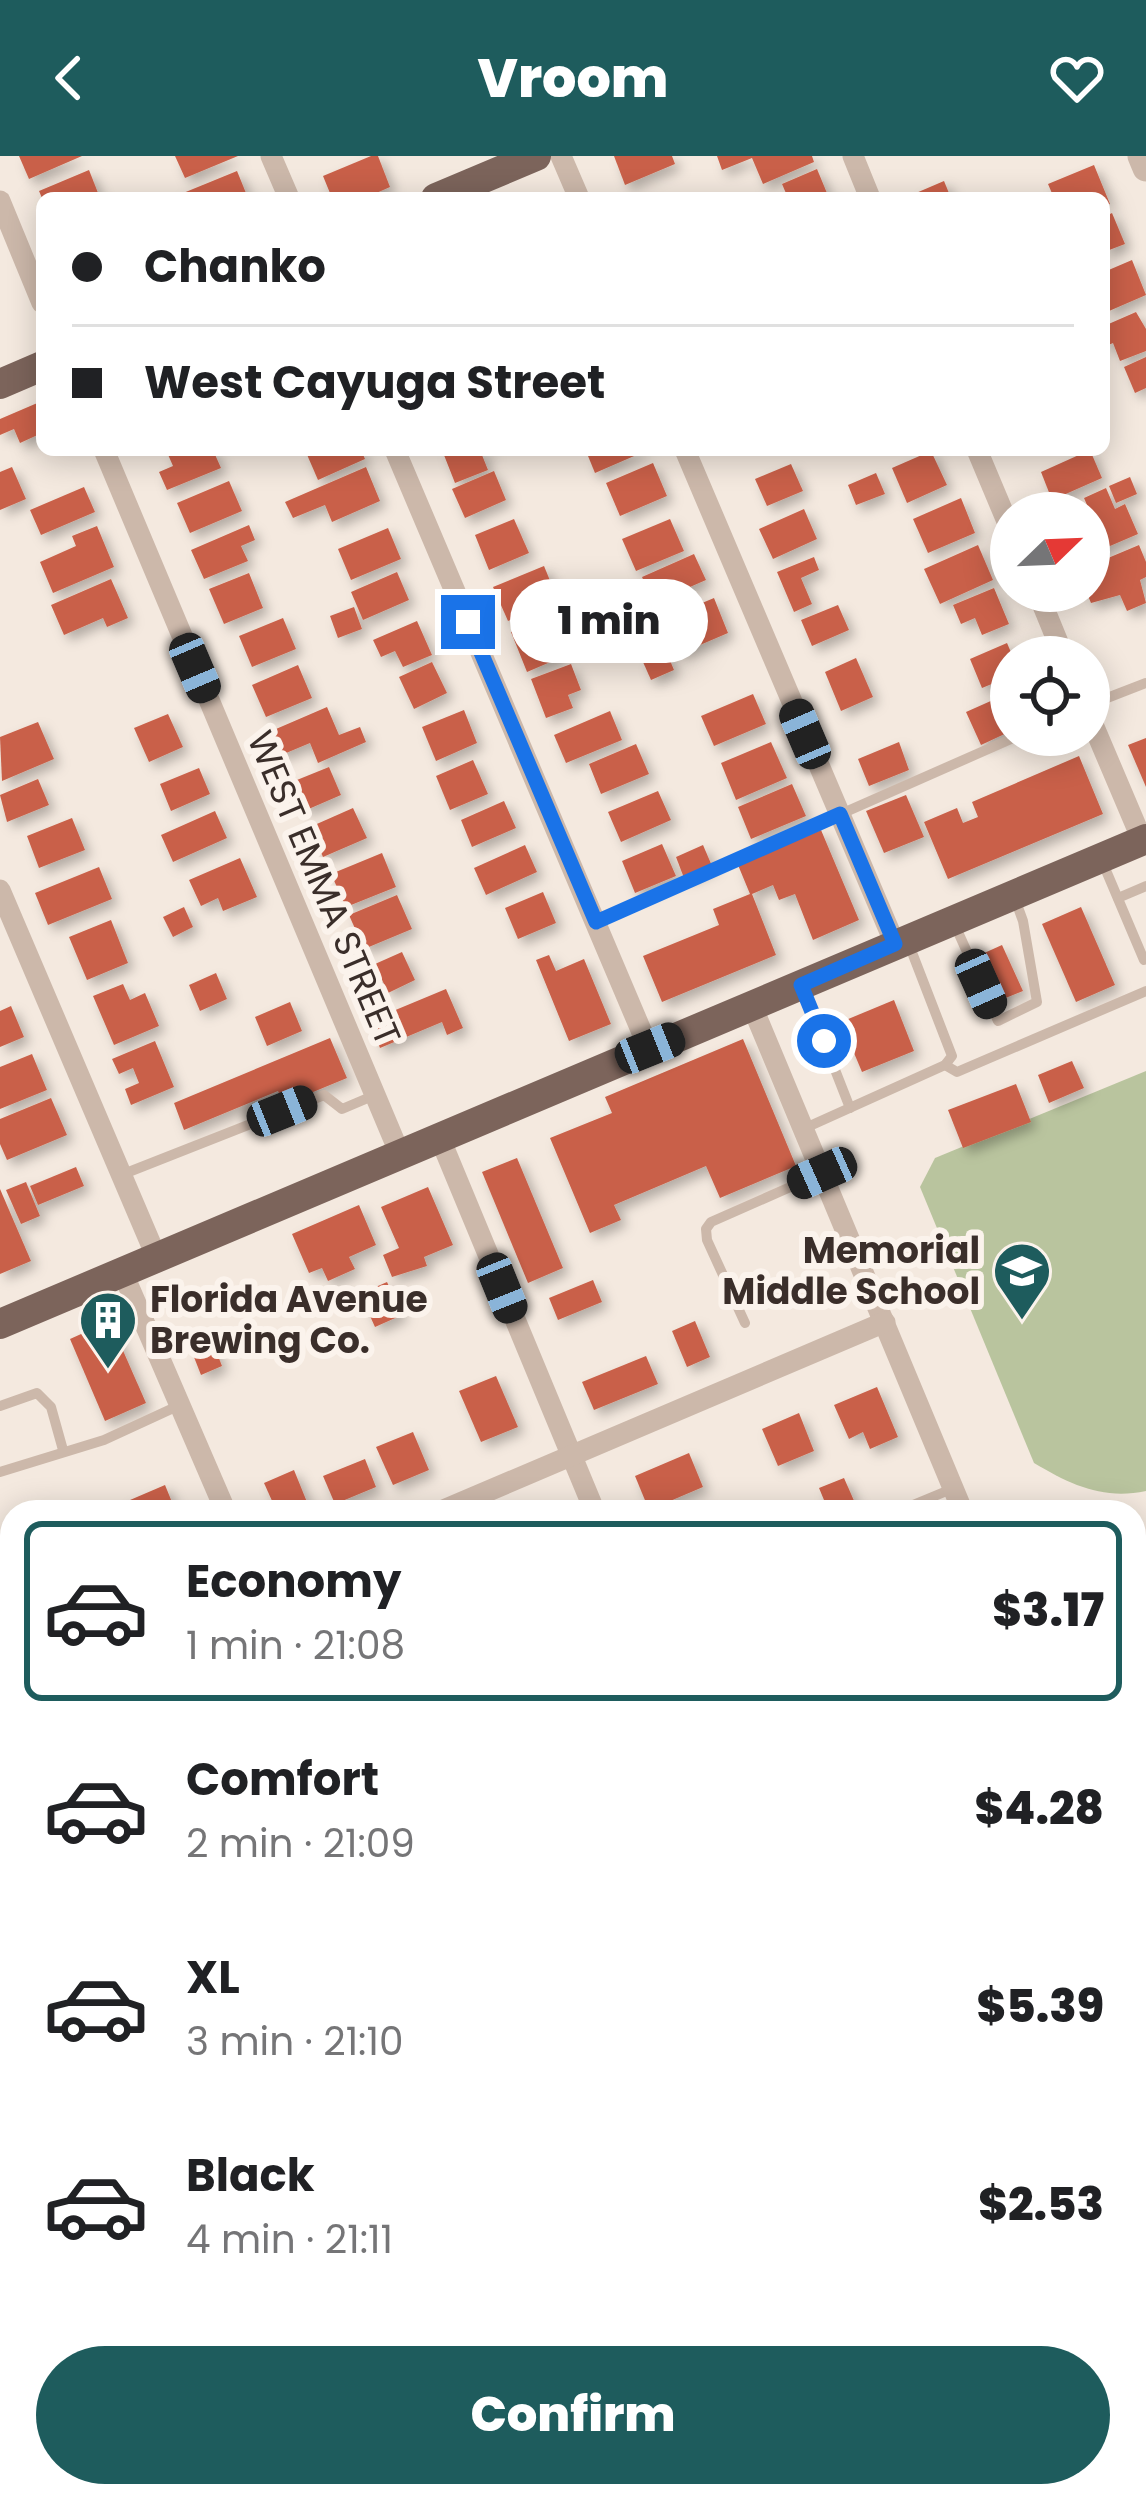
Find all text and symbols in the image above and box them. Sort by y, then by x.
text: Vroom [478,40,668,116]
icon: back [36,45,102,111]
icon: heart [1044,45,1110,111]
text: Chanko [144,235,326,298]
text: West Cayuga Street [144,351,605,414]
north arrow [990,492,1110,612]
map controls [990,492,1110,756]
callout: 1 min [510,580,708,664]
text: 1 min [558,593,660,648]
route end [441,595,495,649]
car [164,628,226,708]
button: locate [990,636,1110,756]
car [774,694,836,774]
street label: WEST EMMA STREET [235,723,413,1053]
car [950,944,1012,1024]
route start [797,1014,851,1068]
car [610,1018,690,1078]
car [242,1081,322,1141]
car [782,1142,862,1204]
place label: Memorial Middle School [722,1225,980,1317]
school or university icon: Memorial Middle School [991,1240,1053,1322]
car [472,1248,532,1328]
place label: Florida Avenue Brewing Co. [150,1274,428,1366]
building icon: Florida Avenue Brewing Co. [77,1289,139,1371]
text: Economy [186,1550,401,1613]
icon: car [42,1557,150,1665]
text: $3.17 [992,1579,1104,1642]
text: 1 min · 21:08 [186,1618,405,1673]
text: Comfort [186,1748,379,1811]
icon: car [42,1755,150,1863]
text: $4.28 [975,1777,1104,1840]
text: 2 min · 21:09 [186,1816,415,1871]
text: XL [186,1946,240,2009]
icon: car [42,1953,150,2061]
text: $5.39 [977,1975,1104,2038]
text: 3 min · 21:10 [186,2014,403,2069]
text: Black [186,2144,315,2207]
icon: car [42,2151,150,2259]
text: $2.53 [978,2173,1104,2236]
text: 4 min · 21:11 [186,2212,393,2267]
button: Confirm [36,2346,1110,2484]

